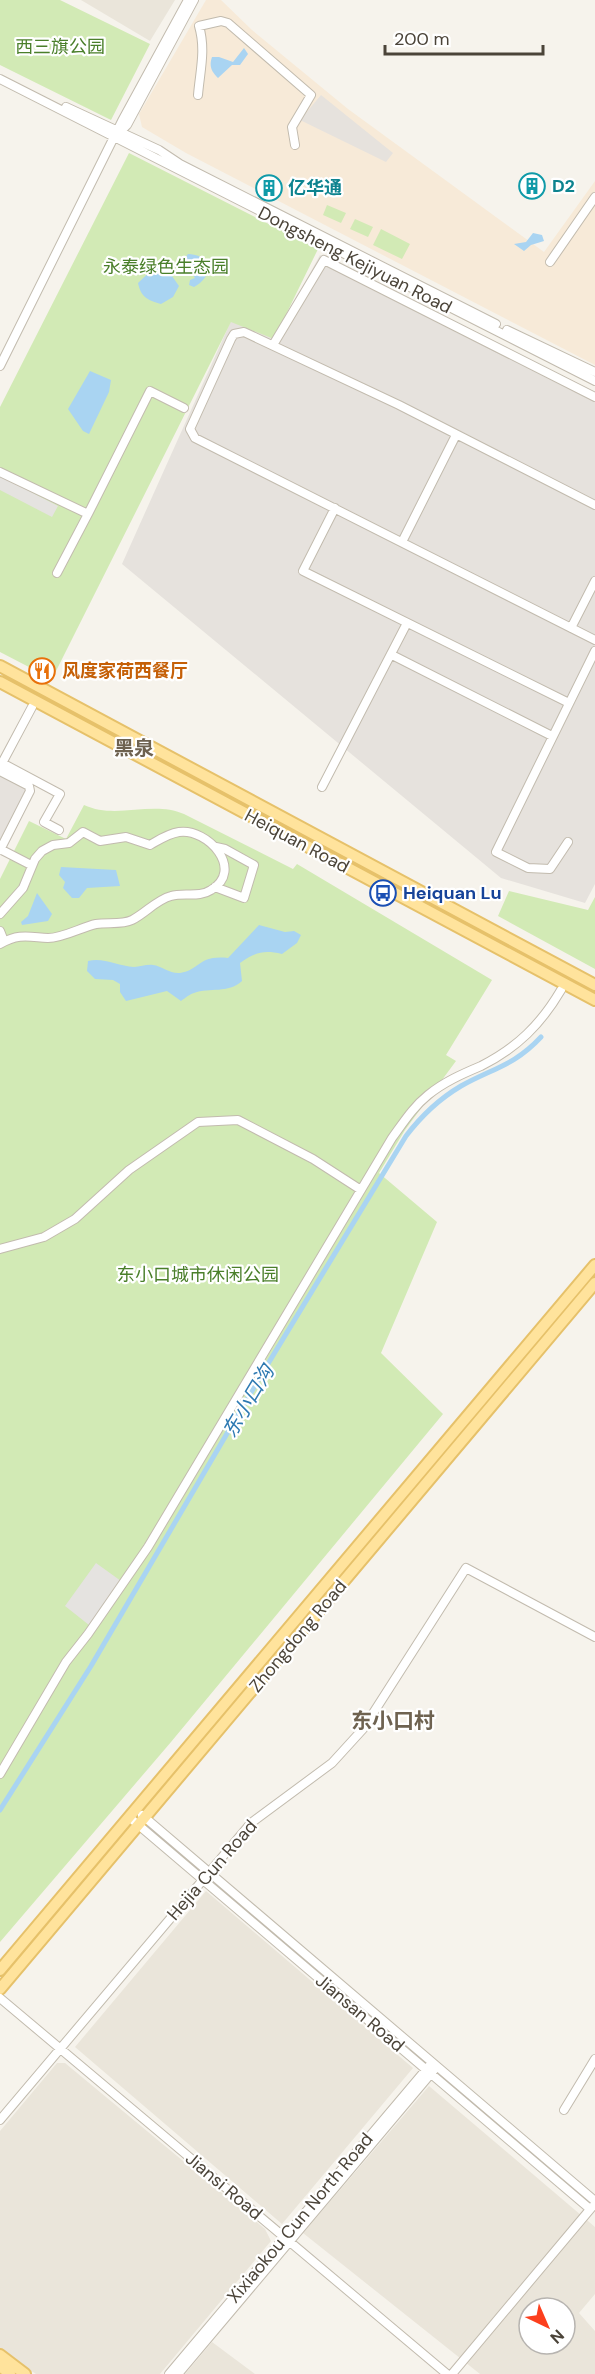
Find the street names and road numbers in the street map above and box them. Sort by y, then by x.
street label: Dongsheng Kejiyuan Road [254,201,456,319]
street label: Heiquan Road [241,803,353,879]
street label: Zhongdong Road [244,1575,352,1697]
street label: Hejia Cun Road [162,1815,262,1925]
street label: Jiansan Road [310,1969,410,2057]
street label: Xixiaokou Cun North Road [222,2128,378,2308]
street label: Jiansi Road [180,2147,268,2225]

